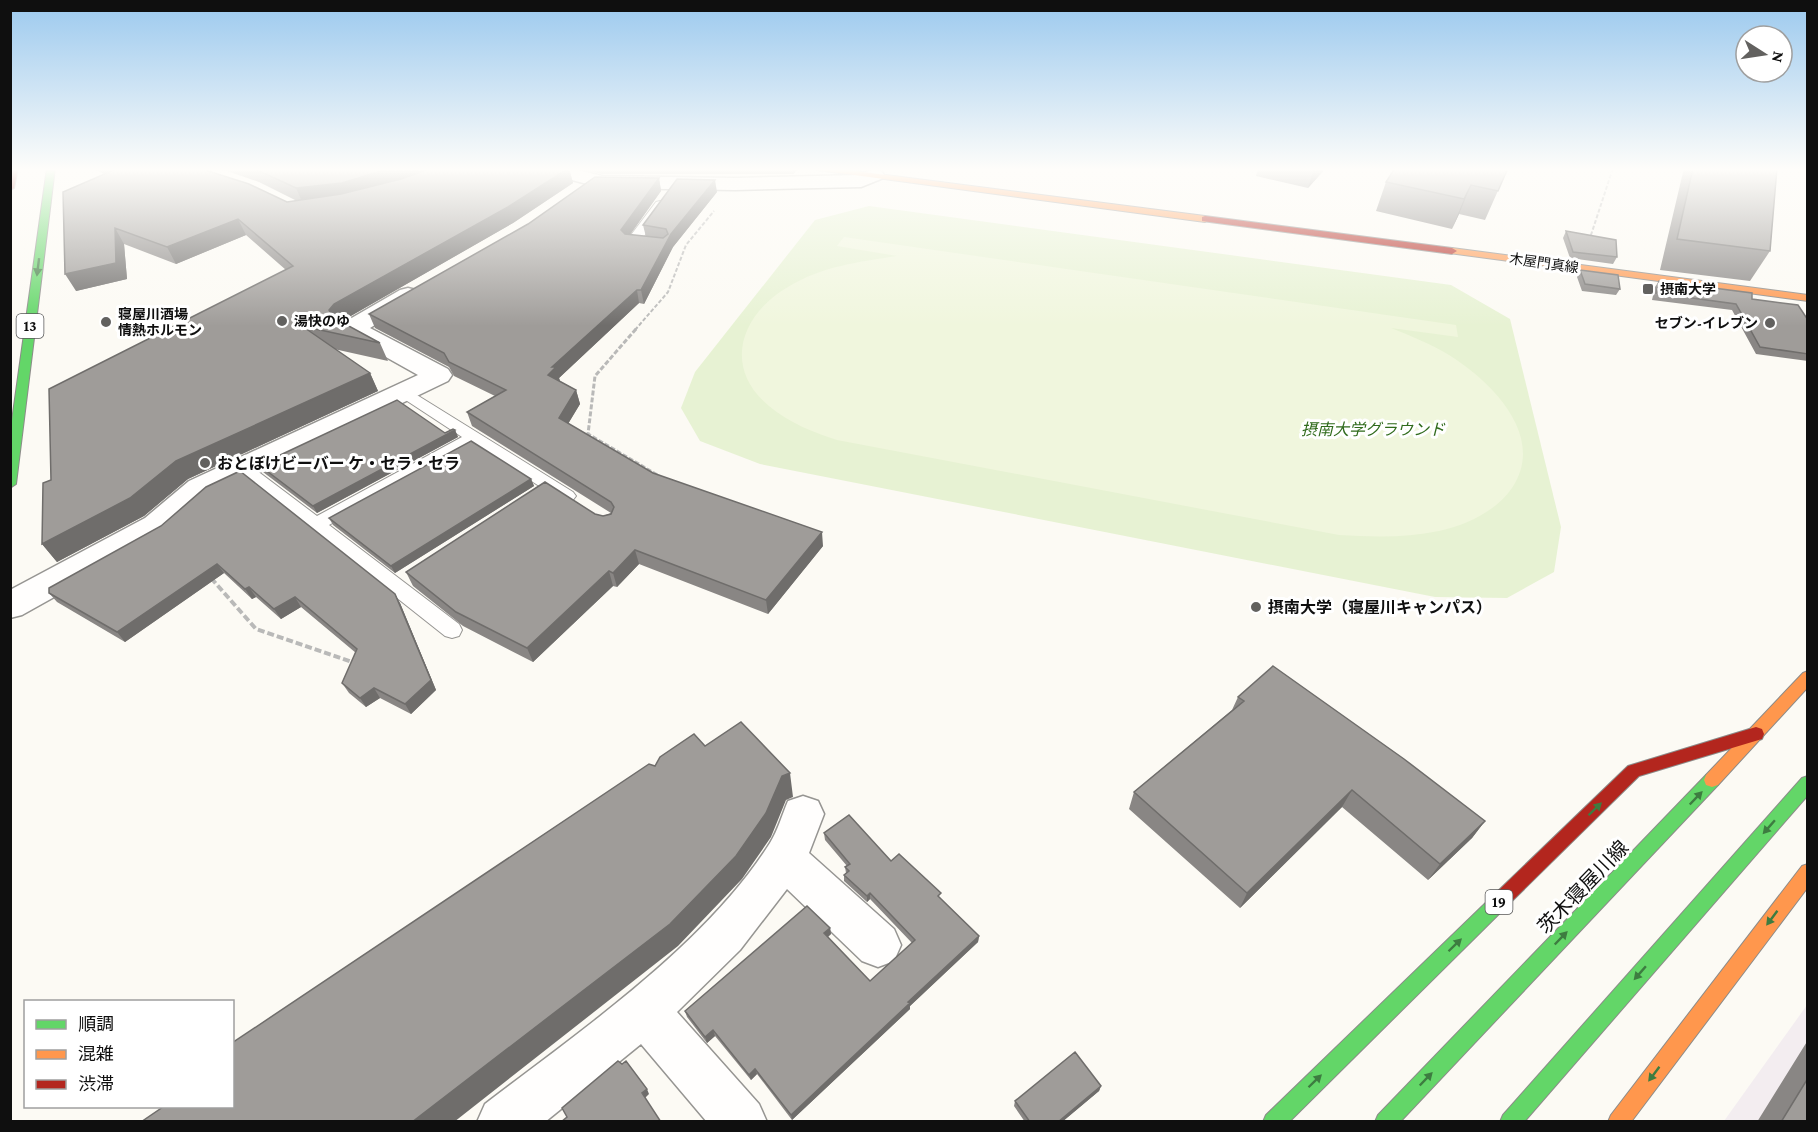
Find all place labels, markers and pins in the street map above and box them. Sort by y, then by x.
place label: 摂南大学 [1660,281,1716,297]
marker: 摂南大学 [1641,282,1655,296]
place label: 寝屋川酒場 情熱ホルモン [118,306,202,338]
place label: 湯快のゆ [294,313,350,329]
marker: 湯快のゆ [275,314,289,328]
marker: 寝屋川酒場 情熱ホルモン [99,315,113,329]
place label: セブン-イレブン [1655,315,1758,331]
marker: セブン-イレブン [1763,316,1777,330]
place label: おとぼけビーバー ケ・セラ・セラ [217,455,460,472]
marker: おとぼけビーバー ケ・セラ・セラ [198,456,212,470]
place label: 摂南大学（寝屋川キャンパス） [1268,599,1492,616]
marker: 摂南大学（寝屋川キャンパス） [1249,600,1263,614]

